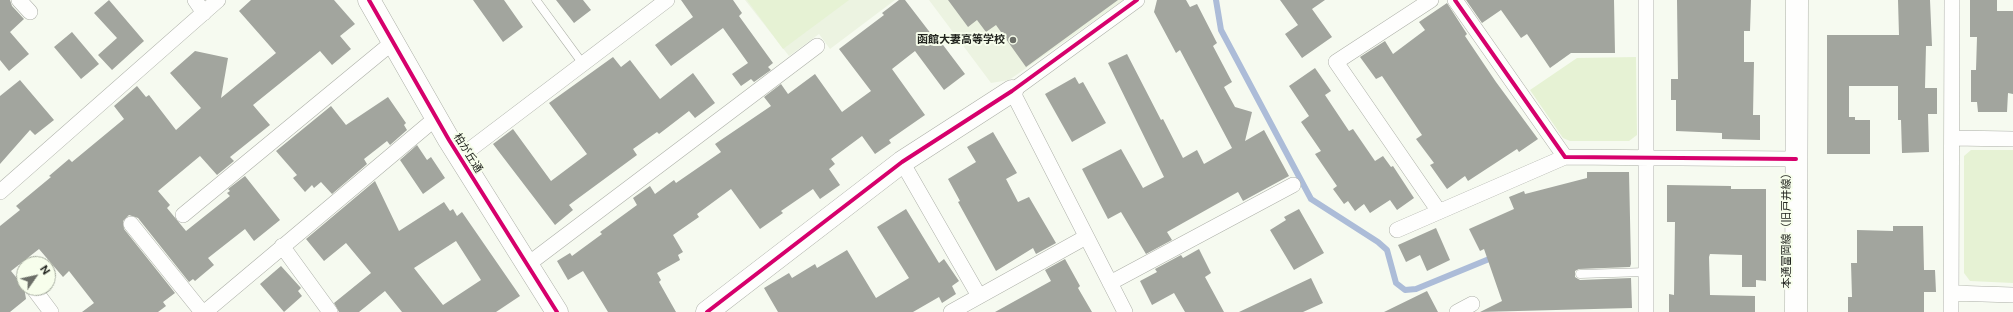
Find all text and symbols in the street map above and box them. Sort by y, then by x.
place label: 函館大妻高等学校 [917,33,1005,47]
marker: 函館大妻高等学校 [1008,35,1018,45]
street label: 柏が丘通 [451,131,485,175]
street label: 本通富岡線（旧戸井線） [1780,168,1794,288]
north arrow [16,256,56,296]
text: N [38,263,52,277]

